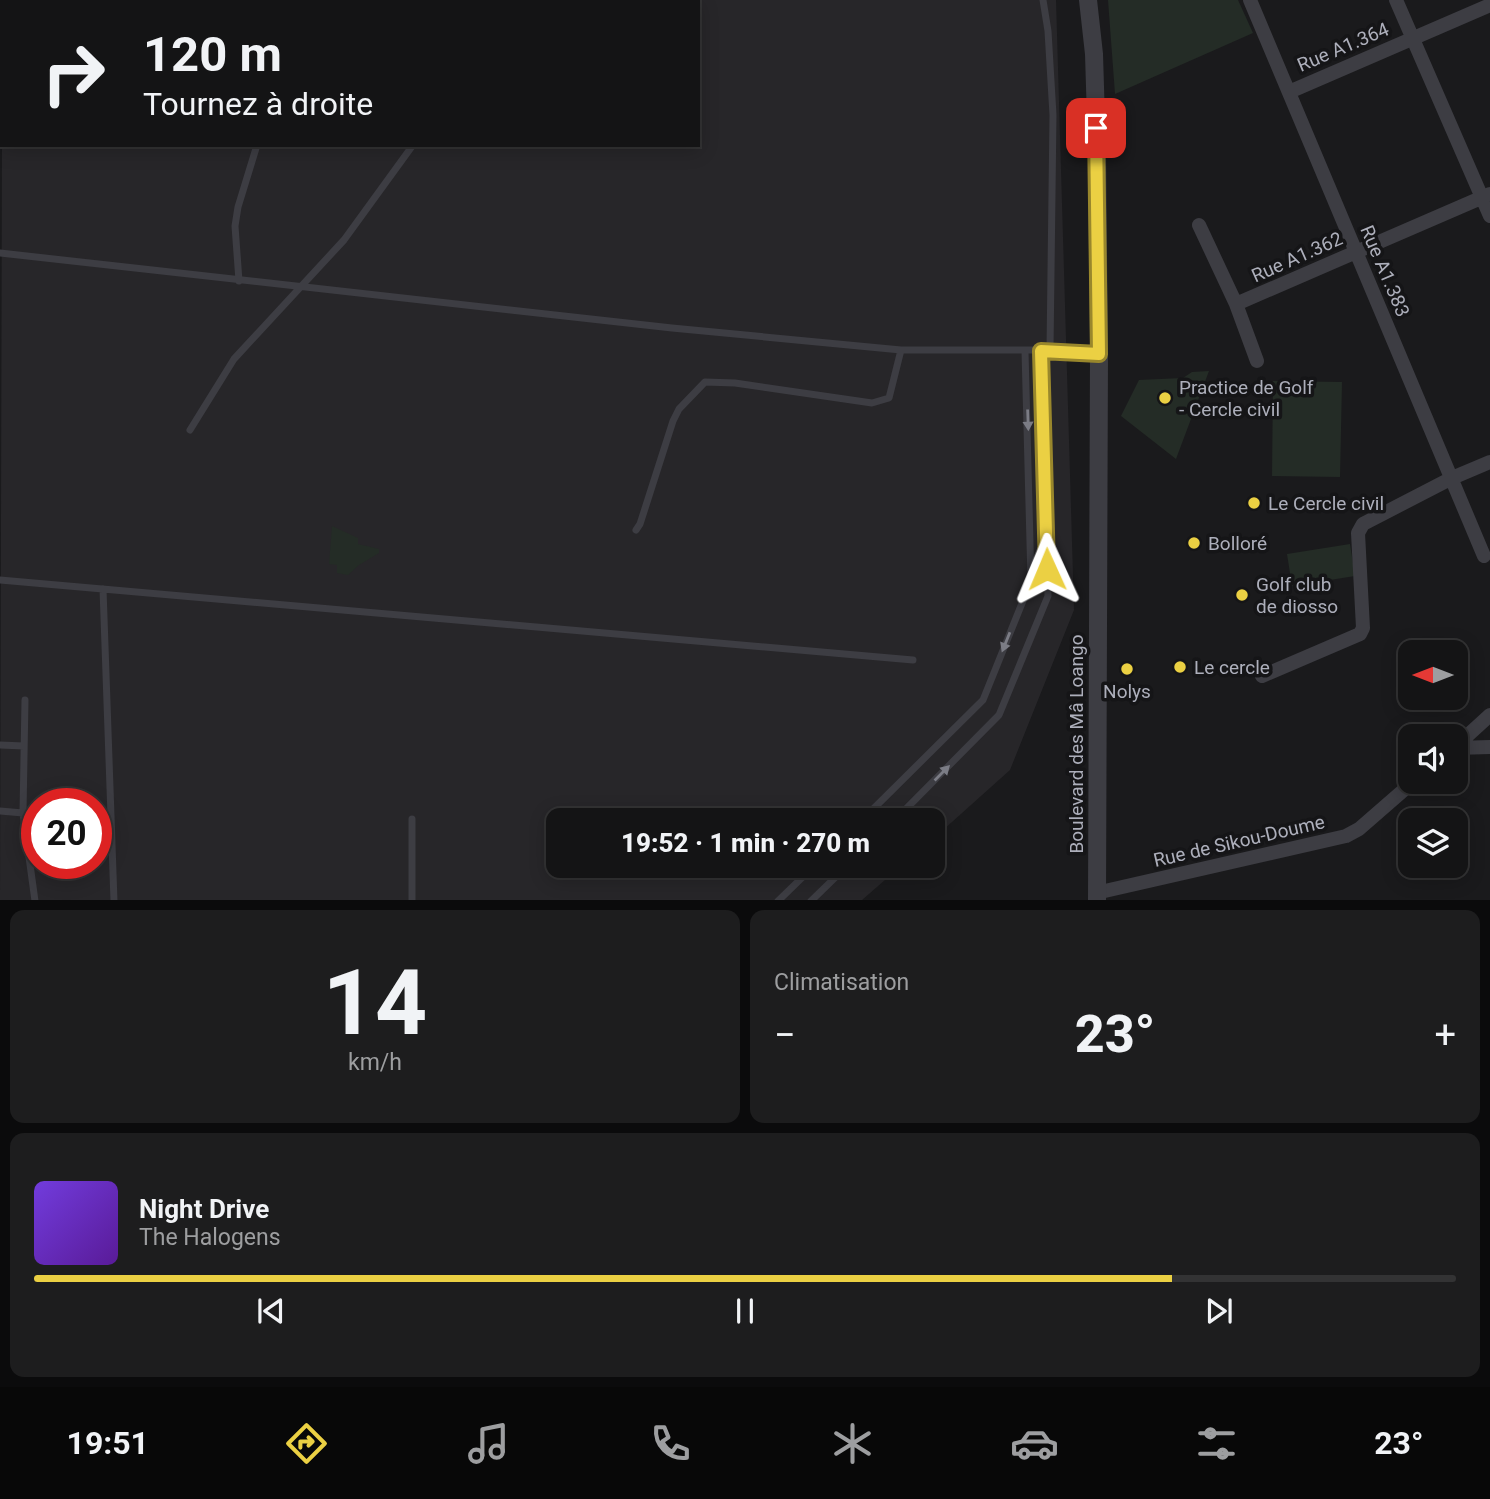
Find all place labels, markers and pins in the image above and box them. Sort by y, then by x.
pin [1066,98,1126,158]
place label: Practice de Golf - Cercle civil [1179,376,1314,421]
marker: Practice de Golf - Cercle civil [1157,390,1173,406]
place label: Le Cercle civil [1268,492,1384,515]
marker: Le Cercle civil [1246,495,1262,511]
place label: Bolloré [1208,532,1267,555]
marker: Bolloré [1186,535,1202,551]
place label: Golf club de diosso [1256,573,1338,618]
marker: Golf club de diosso [1234,587,1250,603]
place label: Le cercle [1194,656,1270,679]
marker: Le cercle [1172,659,1188,675]
marker: Nolys [1119,661,1135,677]
place label: Nolys [1103,680,1151,703]

